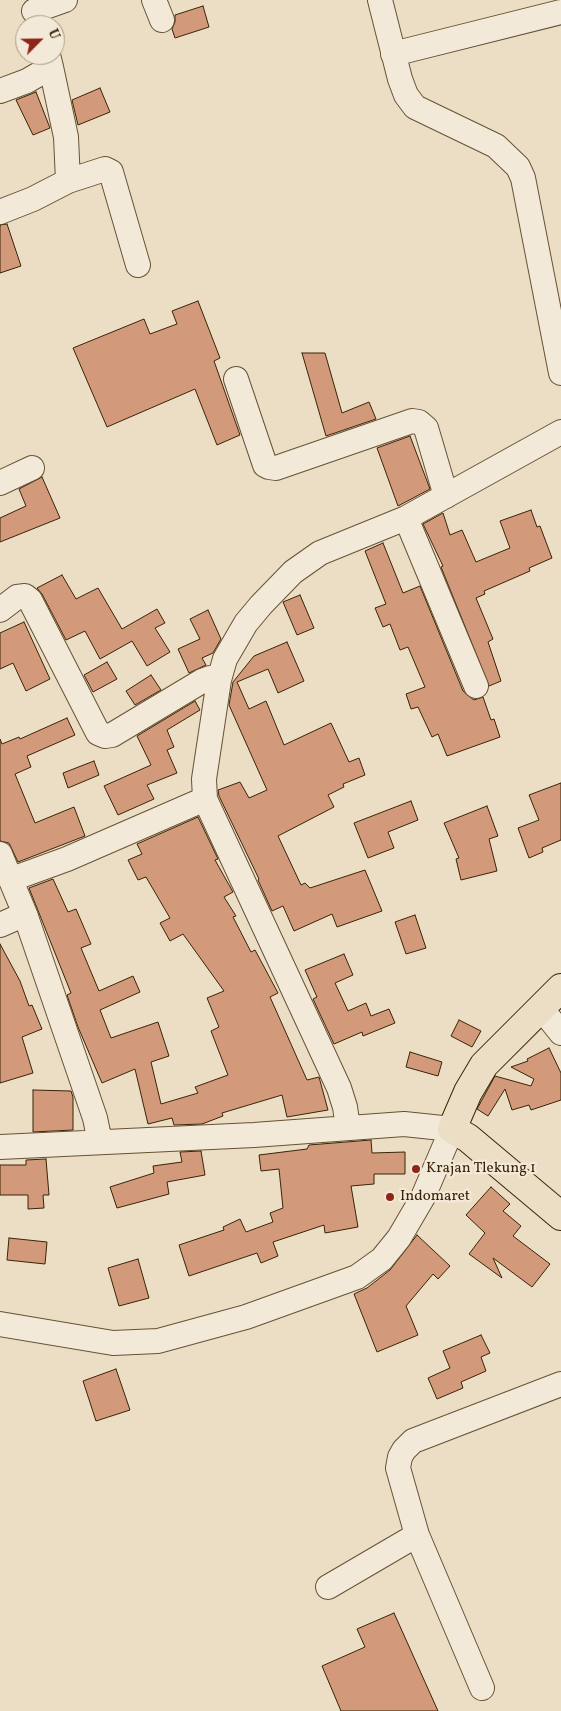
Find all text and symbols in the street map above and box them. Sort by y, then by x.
north arrow [15,15,65,65]
text: U [43,26,64,42]
place label: Krajan Tlekung 1 [426,1160,536,1178]
marker: Krajan Tlekung 1 [410,1163,422,1175]
place label: Indomaret [400,1188,470,1206]
marker: Indomaret [384,1191,396,1203]

